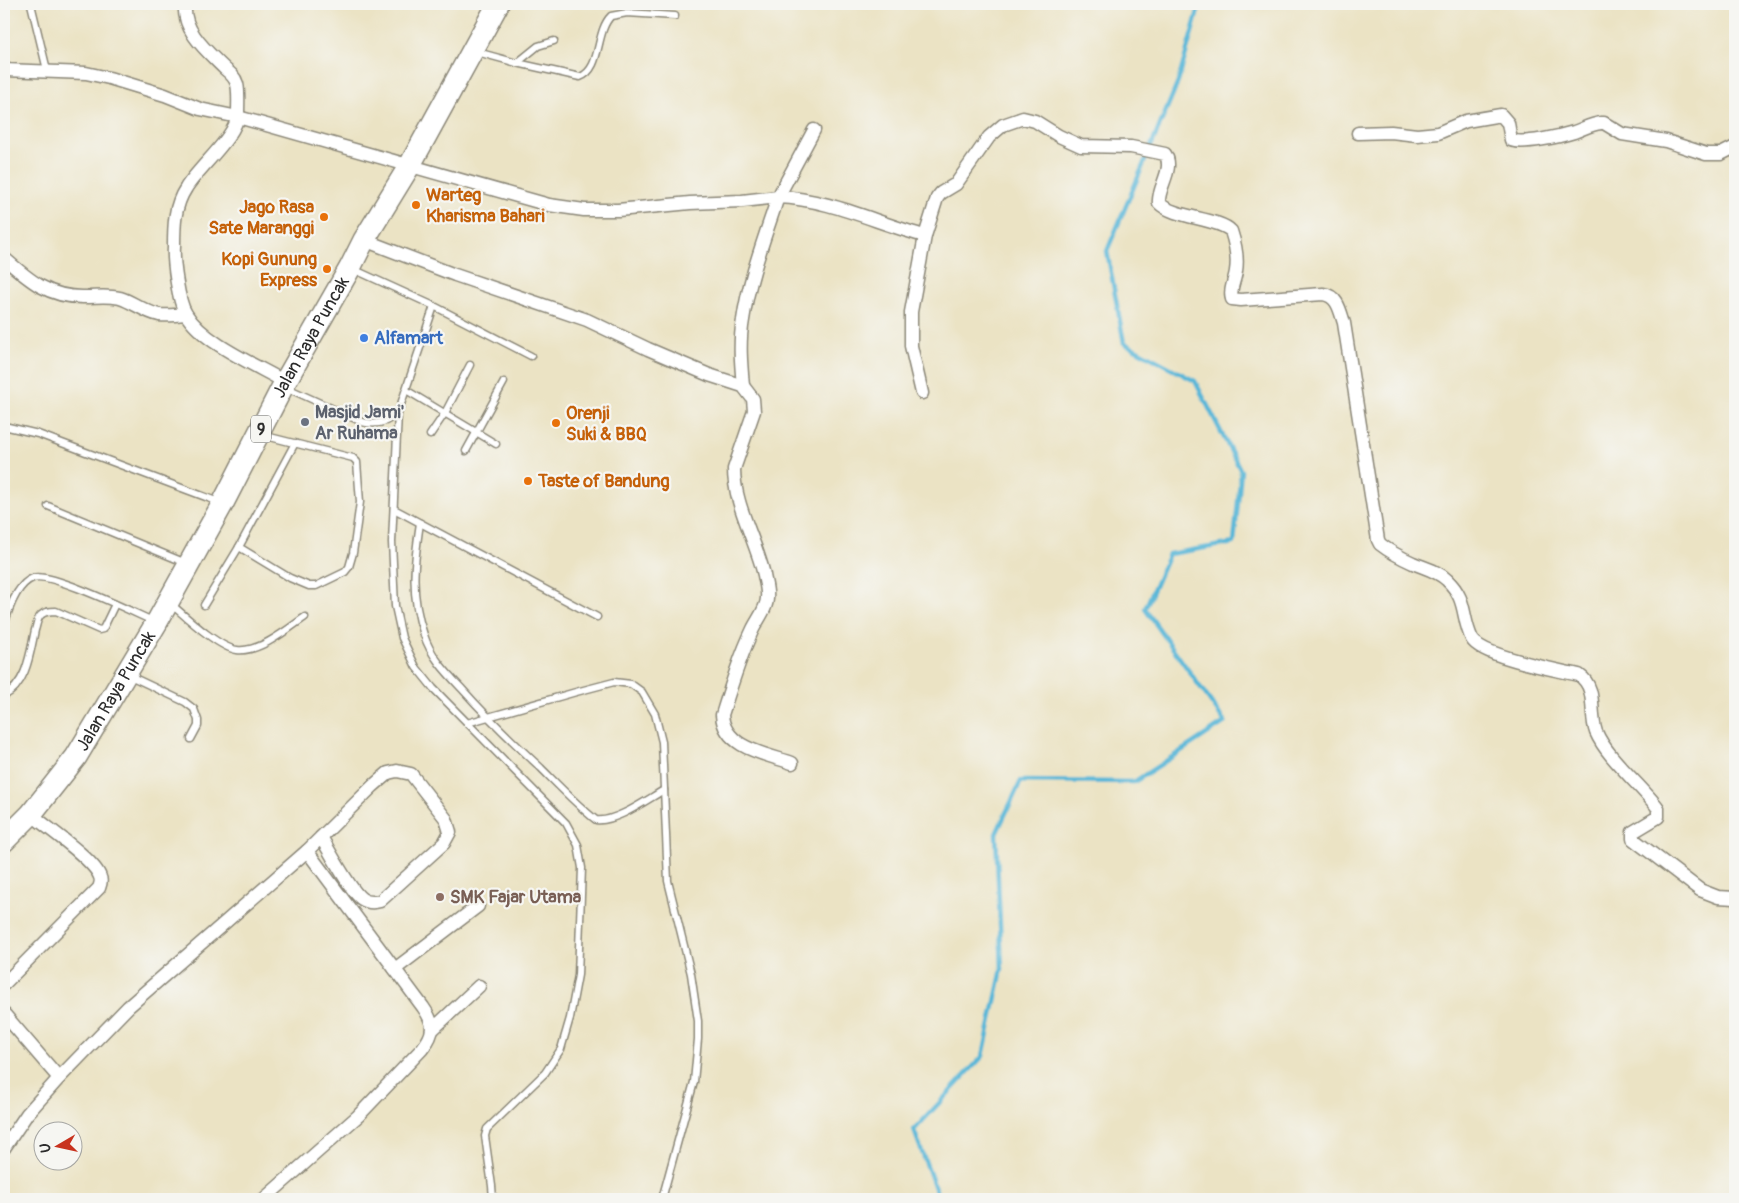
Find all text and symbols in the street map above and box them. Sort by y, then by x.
place label: Warteg Kharisma Bahari [426,184,545,228]
place label: Jago Rasa Sate Maranggi [209,196,315,240]
marker: Warteg Kharisma Bahari [410,199,422,211]
marker: Jago Rasa Sate Maranggi [318,211,330,223]
place label: Kopi Gunung Express [221,248,318,292]
marker: Kopi Gunung Express [321,263,333,275]
street label: Jalan Raya Puncak [268,272,355,402]
place label: Alfamart [374,327,444,350]
marker: Alfamart [358,332,370,344]
place label: Masjid Jami' Ar Ruhama [315,401,404,445]
place label: Orenji Suki & BBQ [566,402,647,446]
road number: 9 [251,416,271,442]
marker: Masjid Jami' Ar Ruhama [299,416,311,428]
marker: Orenji Suki & BBQ [550,417,562,429]
place label: Taste of Bandung [537,470,670,493]
marker: Taste of Bandung [522,475,534,487]
street label: Jalan Raya Puncak [71,626,161,755]
place label: SMK Fajar Utama [450,886,582,909]
marker: SMK Fajar Utama [434,891,446,903]
north arrow [32,1120,82,1170]
text: U [37,1142,55,1154]

